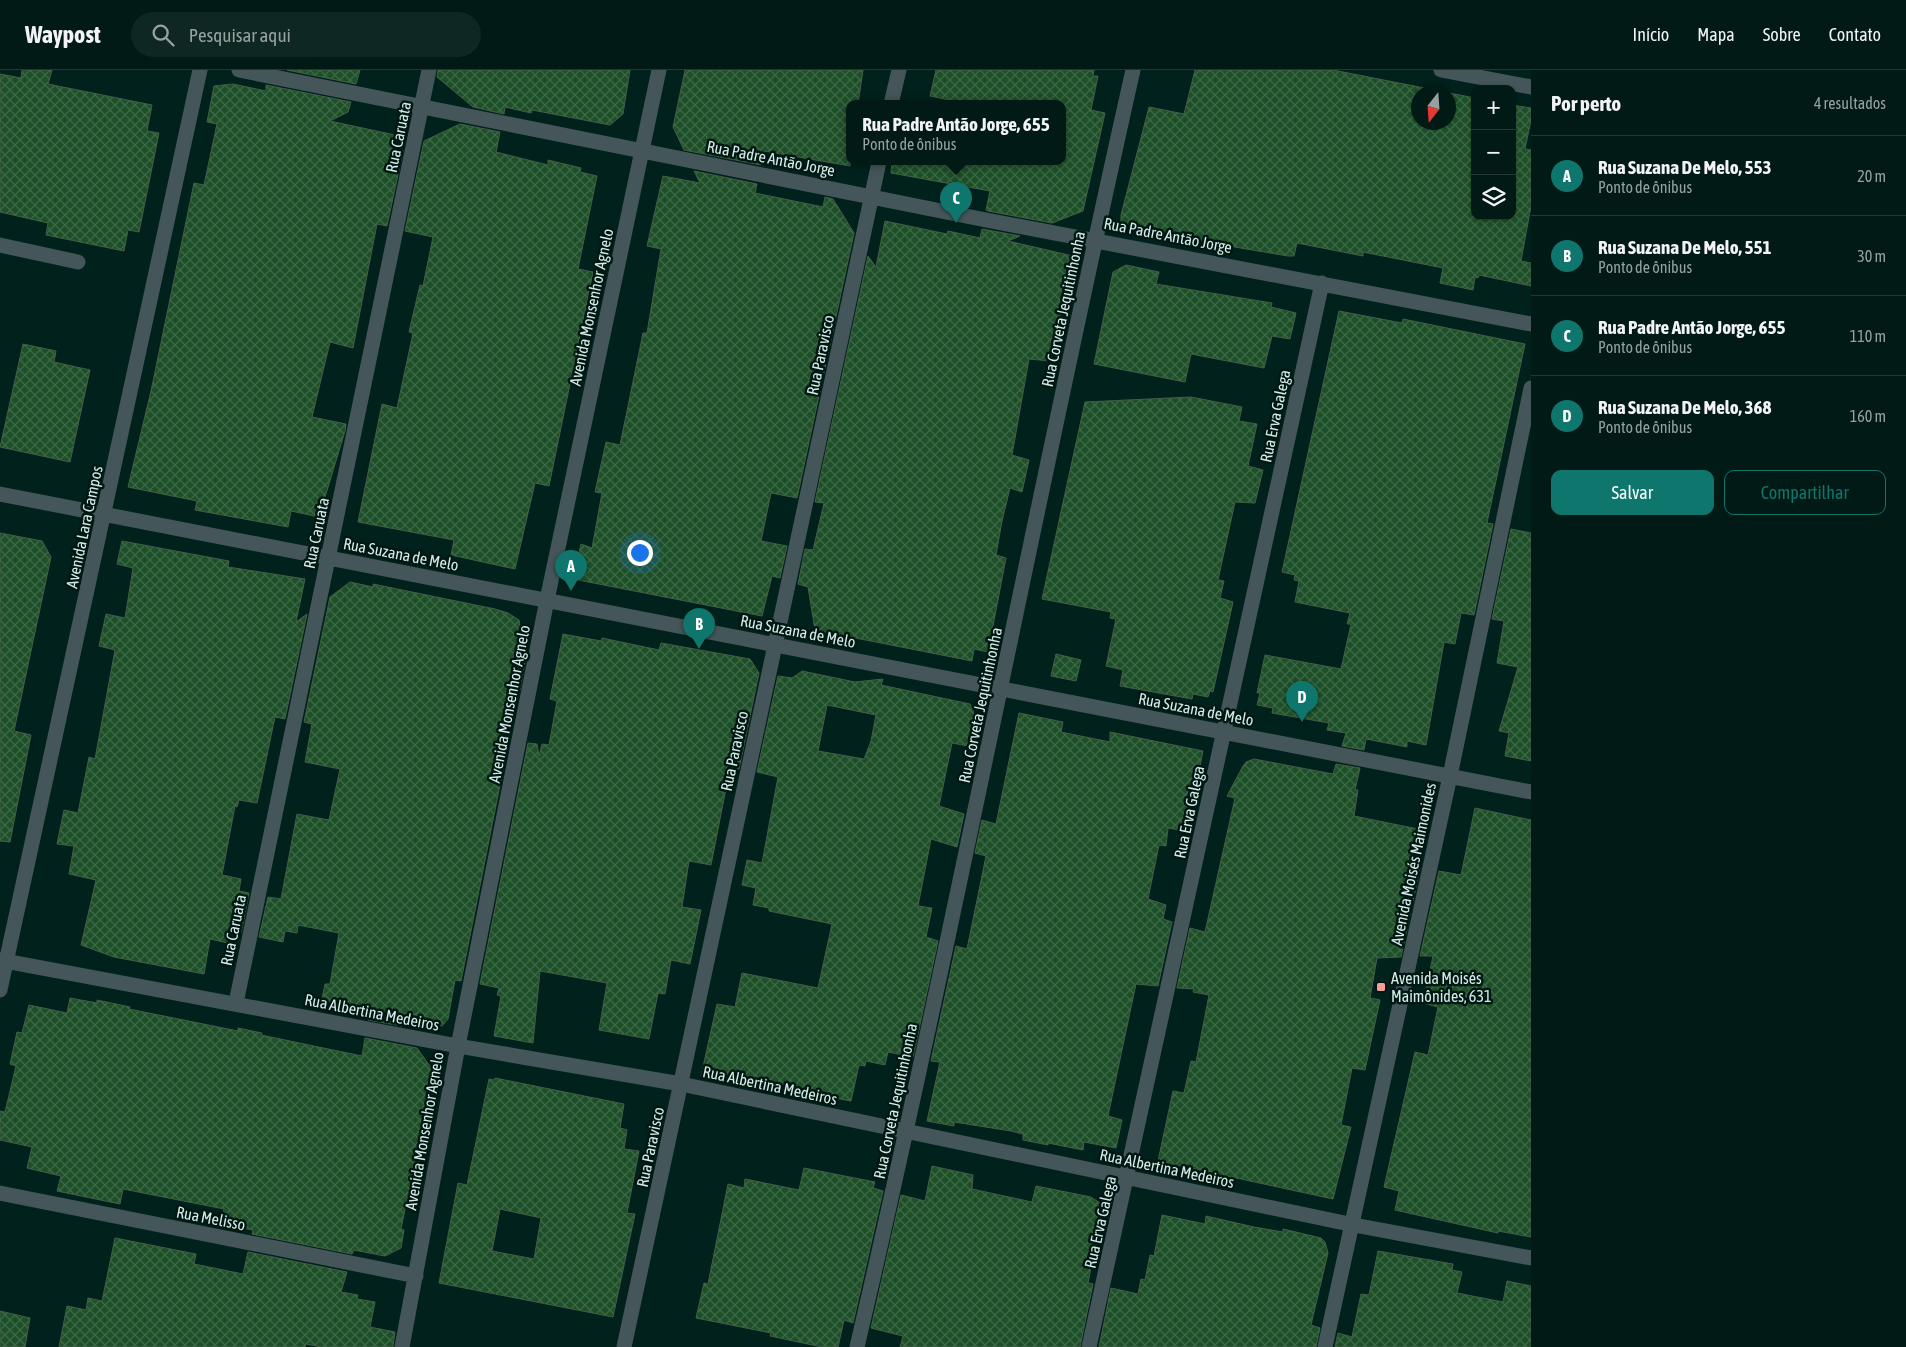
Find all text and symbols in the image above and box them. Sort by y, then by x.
search box [131,12,481,57]
text: Waypost [25,21,101,48]
icon: search [149,21,177,49]
text: Pesquisar aqui [189,24,291,46]
text: Início [1633,24,1669,45]
text: Mapa [1697,24,1735,45]
text: Sobre [1763,24,1801,45]
text: Contato [1829,24,1881,45]
north arrow [1411,85,1456,130]
map controls [1471,85,1516,220]
button: + [1471,85,1516,130]
text: Por perto [1551,91,1621,115]
text: 4 resultados [1814,94,1886,112]
street label: Rua Caruata [382,100,414,174]
popup [846,100,1066,165]
text: Rua Padre Antão Jorge, 655 [862,113,1050,135]
button: − [1471,130,1516,175]
text: Ponto de ônibus [862,135,956,153]
street label: Rua Padre Antão Jorge [705,137,837,180]
text: Rua Suzana De Melo, 553 [1598,156,1771,178]
text: A [1563,167,1571,185]
text: 20 m [1857,167,1886,185]
button: layers [1471,175,1516,220]
text: Ponto de ônibus [1598,178,1692,196]
pin: C [940,182,972,223]
street label: Rua Padre Antão Jorge [1102,214,1234,257]
street label: Avenida Monsenhor Agnelo [566,227,617,388]
street label: Rua Corveta Jequitinhonha [1038,230,1089,389]
text: Rua Suzana De Melo, 551 [1598,236,1771,258]
text: B [1563,247,1571,265]
text: 30 m [1857,247,1886,265]
text: Ponto de ônibus [1598,258,1692,276]
street label: Rua Paravisco [803,313,837,397]
text: Rua Padre Antão Jorge, 655 [1598,316,1785,338]
text: C [1563,327,1571,345]
text: 110 m [1850,327,1886,345]
text: Ponto de ônibus [1598,338,1692,356]
street label: Rua Erva Galega [1256,368,1295,464]
text: Rua Suzana De Melo, 368 [1598,396,1771,418]
text: D [1563,407,1571,425]
text: 160 m [1850,407,1886,425]
text: Ponto de ônibus [1598,418,1692,436]
street label: Avenida Lara Campos [62,464,107,590]
button: Salvar [1551,470,1714,515]
button: Compartilhar [1724,470,1886,515]
street label: Rua Caruata [300,496,332,570]
street label: Rua Suzana de Melo [342,534,460,574]
your location [627,540,653,566]
pin: A [555,550,587,591]
pin: B [683,608,715,649]
street label: Rua Suzana de Melo [739,611,857,651]
street label: Avenida Monsenhor Agnelo [485,624,534,785]
street label: Rua Corveta Jequitinhonha [955,626,1006,785]
pin: D [1286,681,1318,722]
street label: Rua Suzana de Melo [1137,689,1255,729]
street label: Rua Paravisco [717,709,751,793]
street label: Rua Erva Galega [1170,764,1209,860]
street label: Avenida Moisés Maimonides [1387,781,1439,947]
street label: Rua Caruata [217,893,249,967]
place label: Avenida Moisés Maimônides, 631 [1391,969,1491,1005]
marker: Avenida Moisés Maimônides, 631 [1375,981,1387,993]
street label: Rua Albertina Medeiros [303,990,441,1034]
street label: Rua Corveta Jequitinhonha [870,1022,921,1181]
street label: Avenida Monsenhor Agnelo [401,1050,448,1212]
street label: Rua Albertina Medeiros [701,1062,839,1108]
street label: Rua Paravisco [633,1105,667,1189]
street label: Rua Albertina Medeiros [1098,1145,1236,1191]
street label: Rua Erva Galega [1081,1174,1120,1270]
street label: Rua Melisso [175,1202,247,1234]

